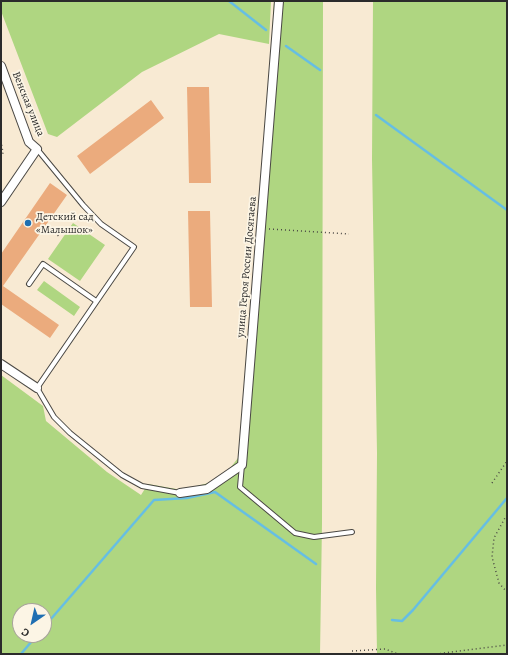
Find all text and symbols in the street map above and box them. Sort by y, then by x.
street label: Венская улица [9,70,47,138]
street label: улица Героя России Досягаева [234,196,260,338]
place label: Детский сад «Малышок» [36,210,94,236]
marker: Детский сад «Малышок» [23,218,33,228]
north arrow [12,603,52,643]
text: С [19,624,33,641]

